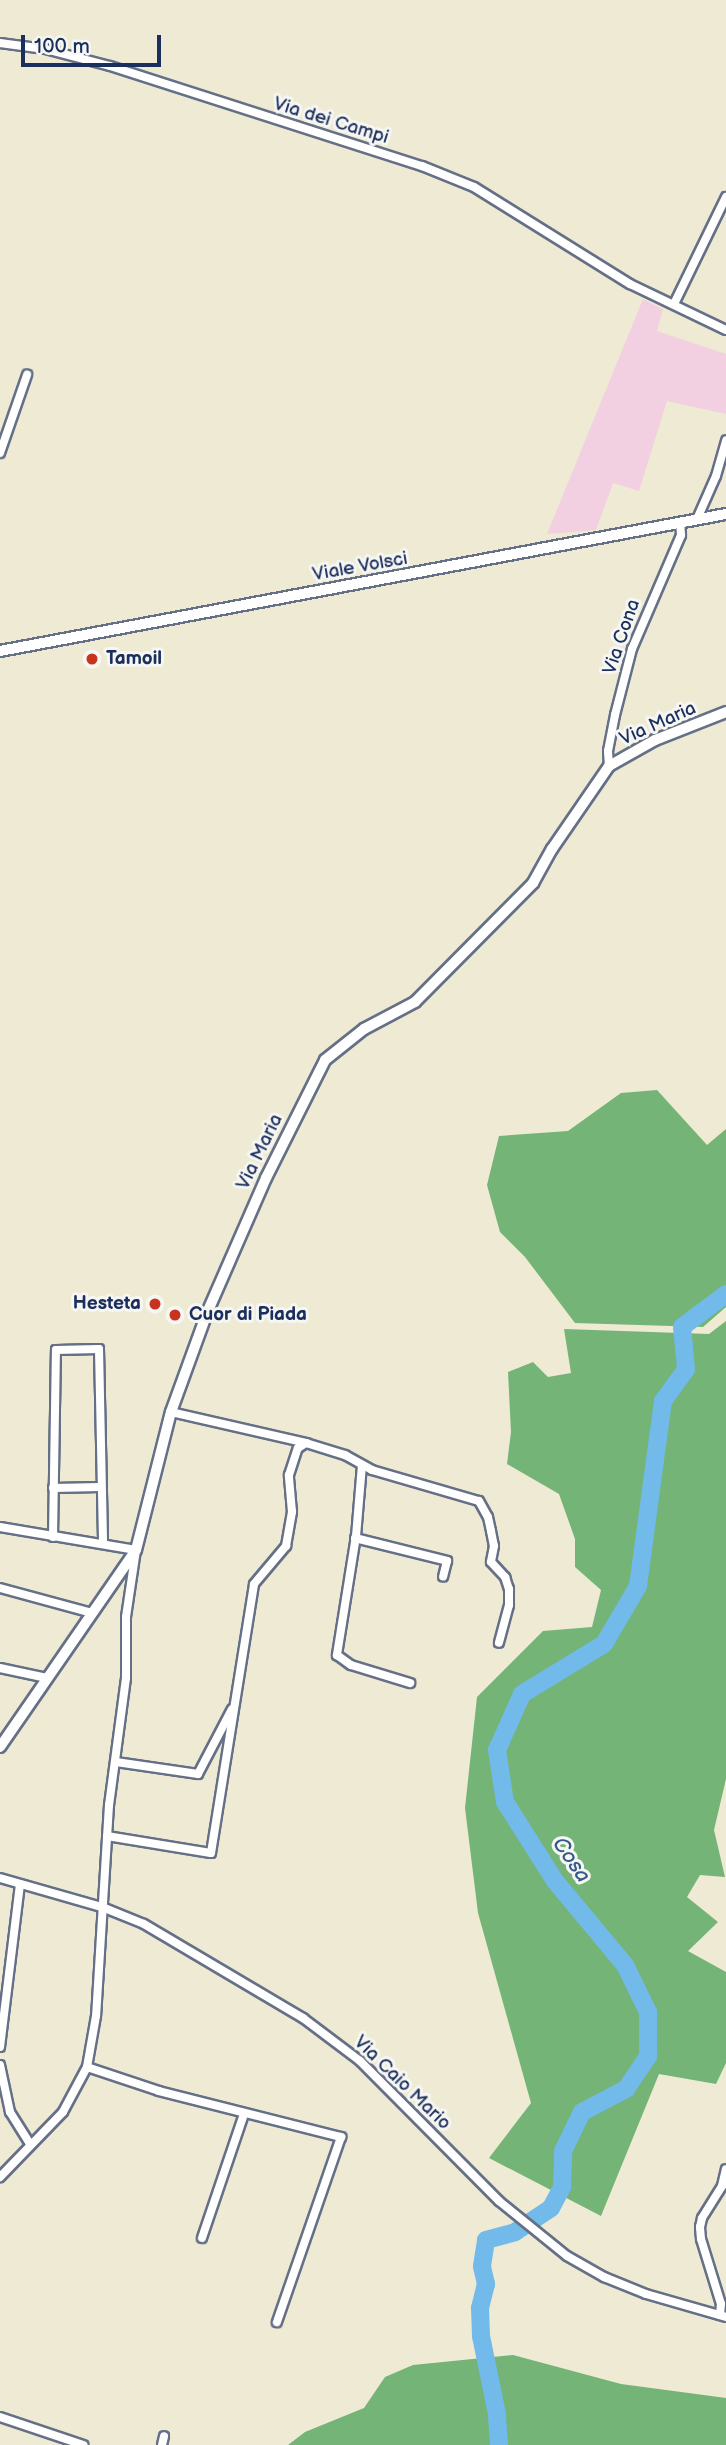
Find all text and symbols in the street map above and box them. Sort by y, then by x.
scale bar [24,21,164,65]
text: 100 m [34,34,90,59]
street label: Via dei Campi [271,93,391,149]
street label: Viale Volsci [310,547,410,587]
street label: Via Cona [599,596,645,678]
place label: Tamoil [106,648,162,670]
marker: Tamoil [84,651,100,667]
street label: Via Maria [616,697,700,751]
street label: Via Maria [232,1110,288,1194]
place label: Hesteta [73,1293,141,1315]
marker: Hesteta [147,1296,163,1312]
place label: Cuor di Piada [189,1304,307,1326]
marker: Cuor di Piada [167,1307,183,1323]
water label: Cosa [546,1832,596,1888]
street label: Via Caio Mario [349,2031,455,2135]

